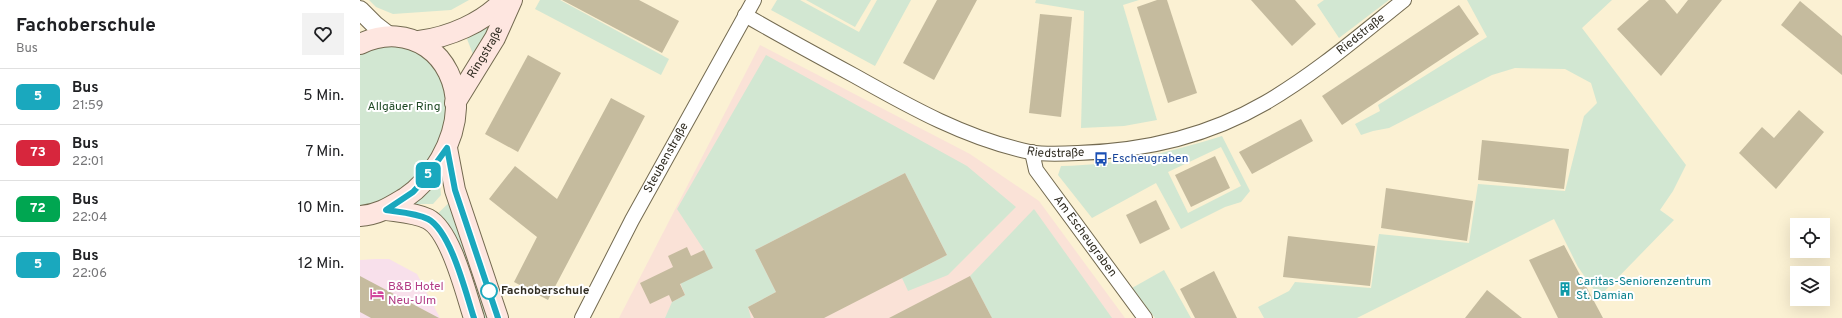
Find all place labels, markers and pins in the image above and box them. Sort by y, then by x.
bus stop icon: Escheugraben [1093,151,1109,167]
place label: Escheugraben [1112,151,1188,167]
place label: Caritas-Seniorenzentrum St. Damian [1576,274,1711,304]
place label: B&B Hotel Neu-Ulm [388,279,444,309]
building icon: Caritas-Seniorenzentrum St. Damian [1557,281,1573,297]
marker: Fachoberschule [480,282,498,300]
place label: Fachoberschule [501,283,590,299]
hotel icon: B&B Hotel Neu-Ulm [369,286,385,302]

